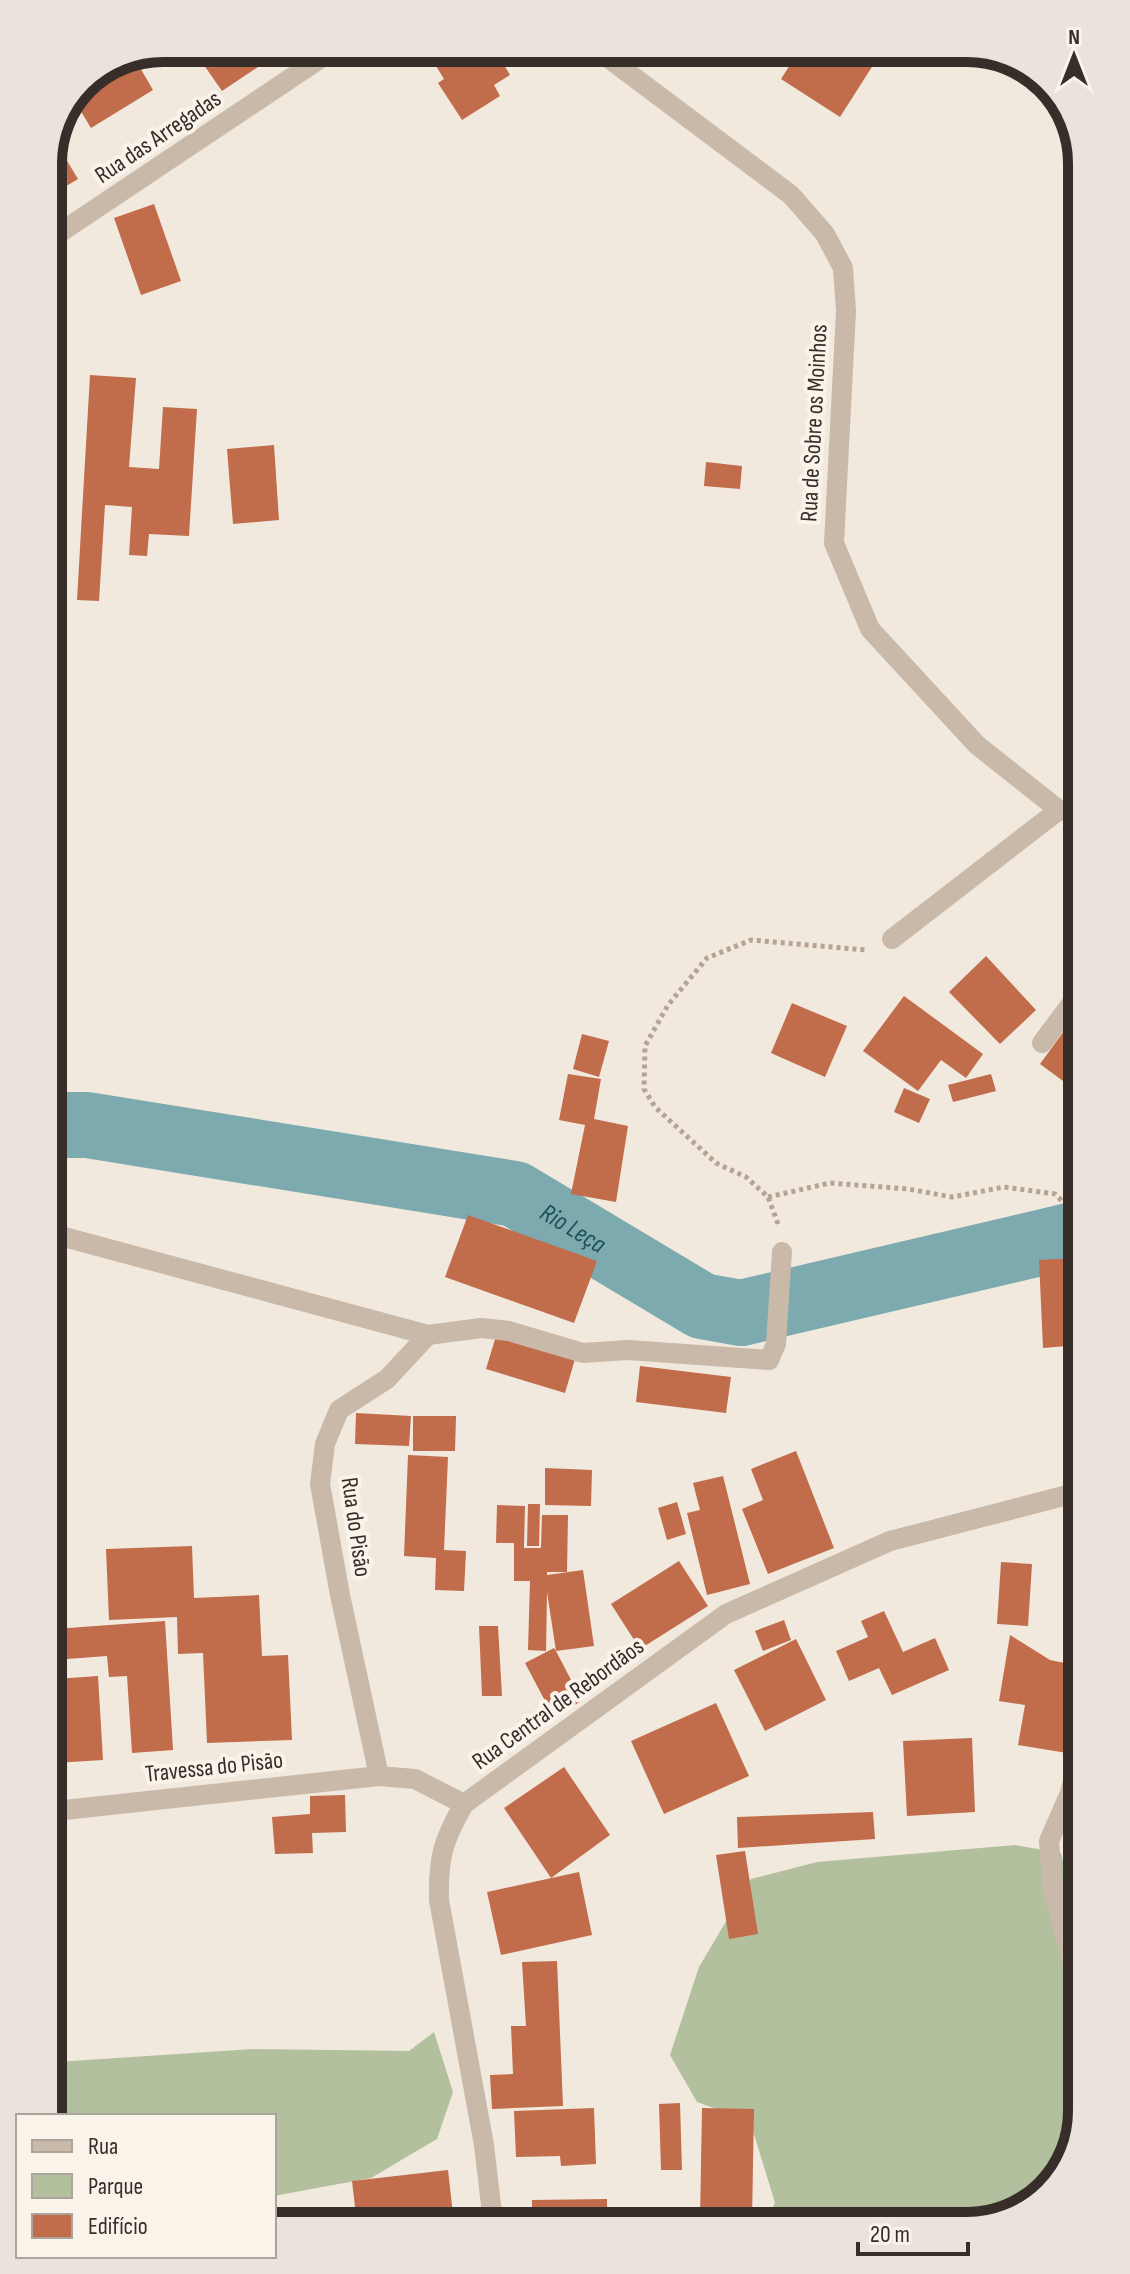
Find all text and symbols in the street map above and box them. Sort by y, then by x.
north arrow [1034,16,1114,96]
text: N [1068,24,1080,51]
street label: Rua das Arregadas [89,84,227,190]
street label: Rua de Sobre os Moinhos [794,323,834,523]
water label: Rio Leça [534,1197,612,1260]
street label: Rua do Pisão [335,1475,377,1579]
street label: Rua Central de Rebordãos [466,1632,650,1776]
street label: Travessa do Pisão [144,1745,284,1789]
legend [16,2114,276,2258]
text: Rua [88,2132,118,2161]
text: Parque [88,2172,143,2201]
scale bar [858,2206,968,2256]
text: Edifício [88,2212,148,2241]
text: 20 m [870,2220,910,2249]

